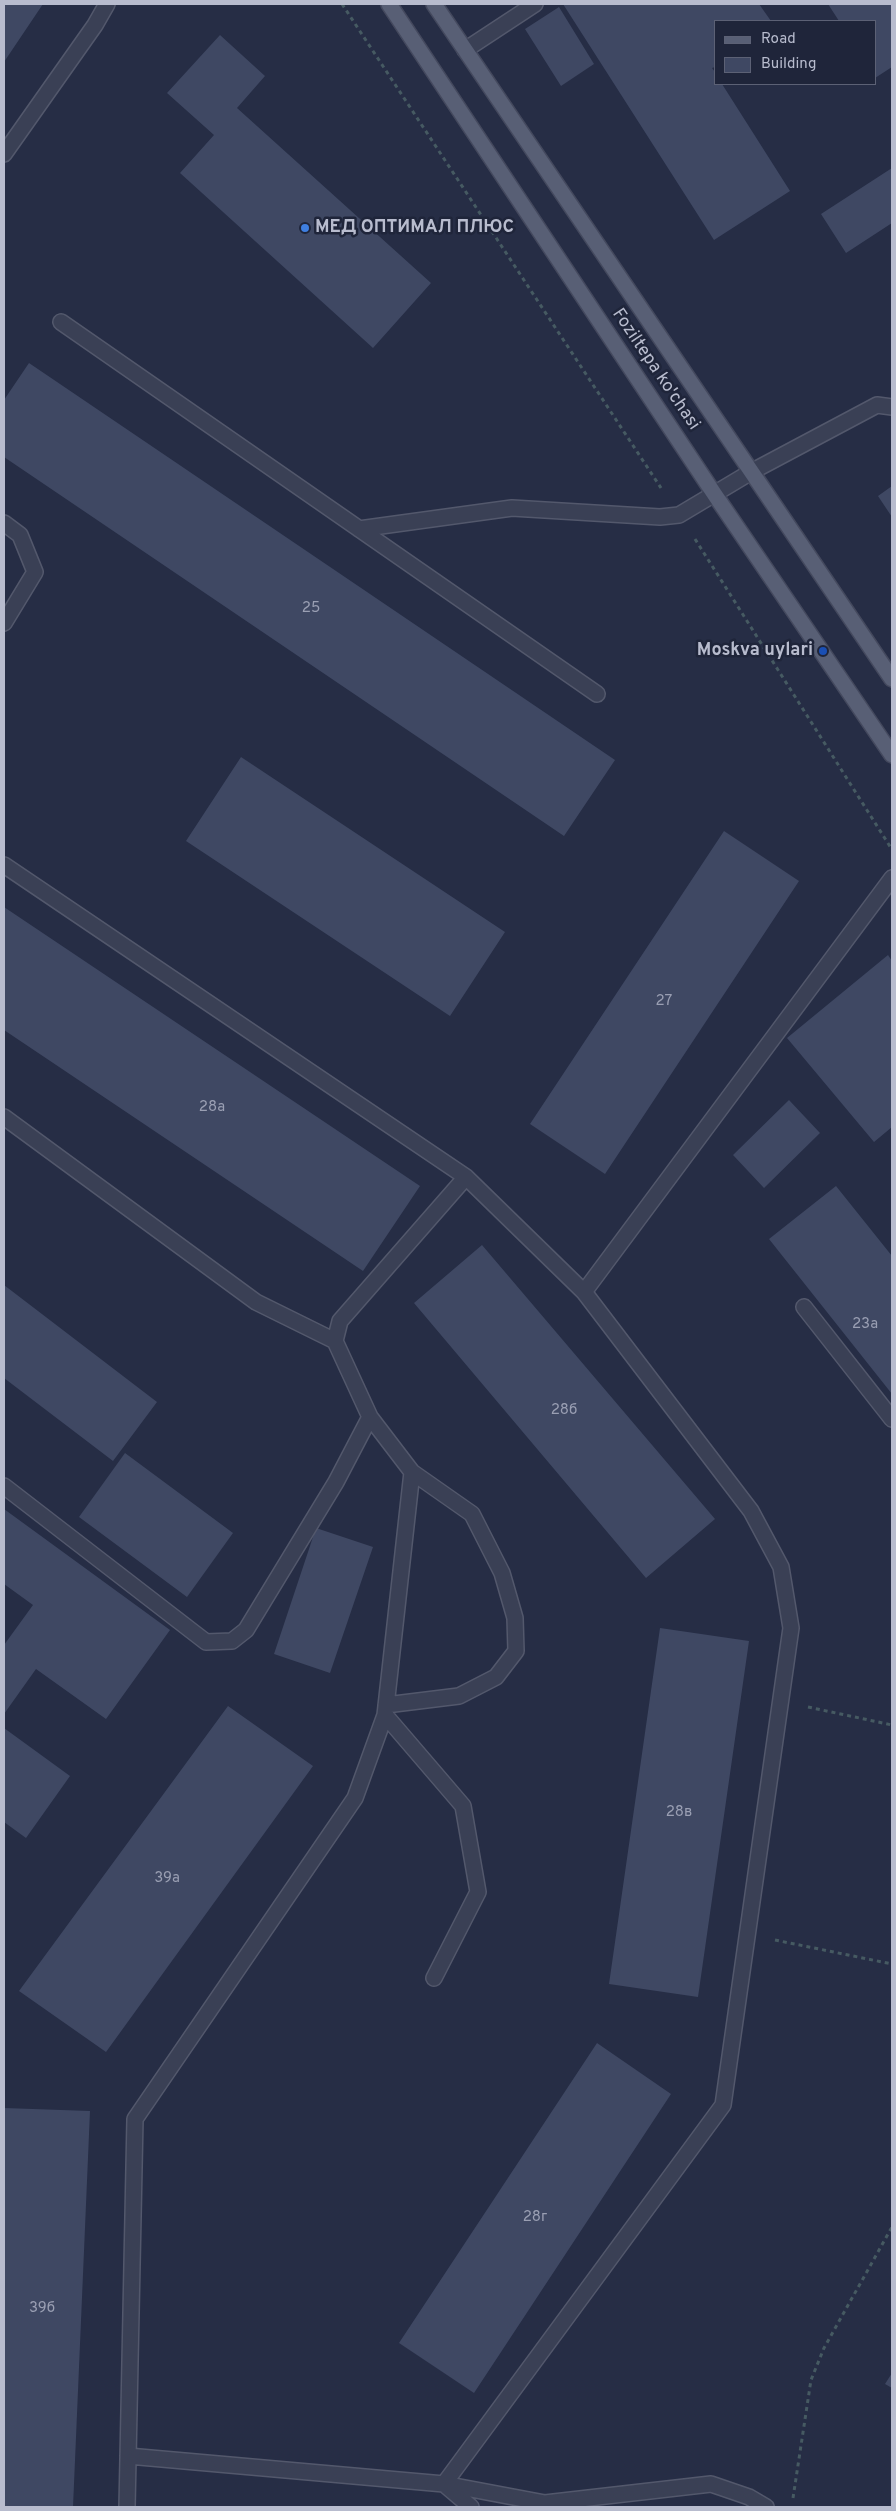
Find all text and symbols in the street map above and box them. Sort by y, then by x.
legend [714,20,876,85]
text: Road [761,30,796,49]
text: Building [761,55,816,74]
place label: МЕД ОПТИМАЛ ПЛЮС [315,217,514,239]
marker: МЕД ОПТИМАЛ ПЛЮС [299,222,311,234]
street label: Foziltepa ko'chasi [606,305,704,435]
house number: 25 [302,600,320,618]
place label: Moskva uylari [697,640,813,662]
marker: Moskva uylari [817,645,829,657]
house number: 27 [656,993,672,1011]
house number: 28а [199,1099,225,1117]
house number: 23а [852,1316,878,1334]
house number: 28б [551,1402,577,1420]
house number: 28в [666,1804,692,1822]
house number: 39а [154,1870,180,1888]
house number: 28г [523,2209,547,2227]
house number: 39б [29,2300,55,2318]

